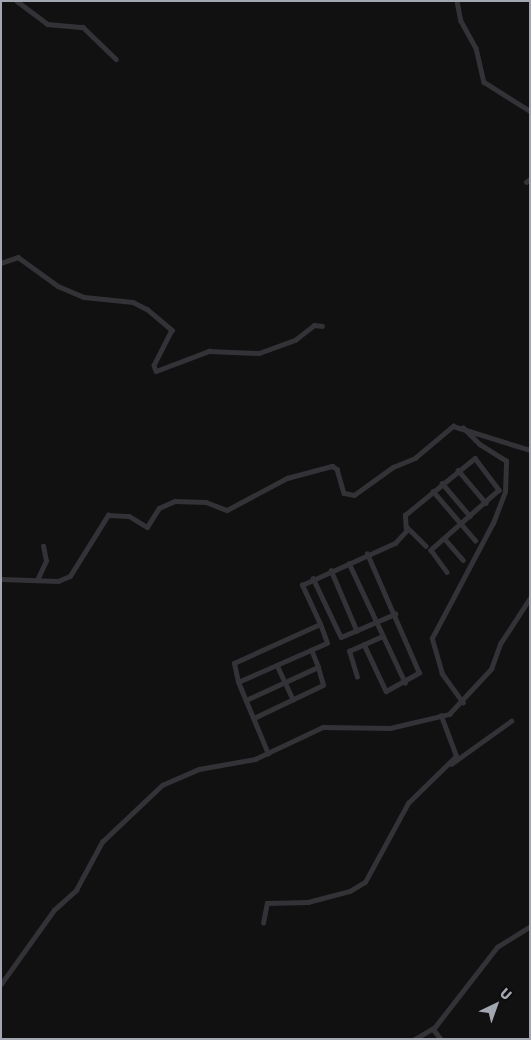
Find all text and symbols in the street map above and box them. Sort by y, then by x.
north arrow [471,980,521,1030]
text: U [496,983,516,1005]

